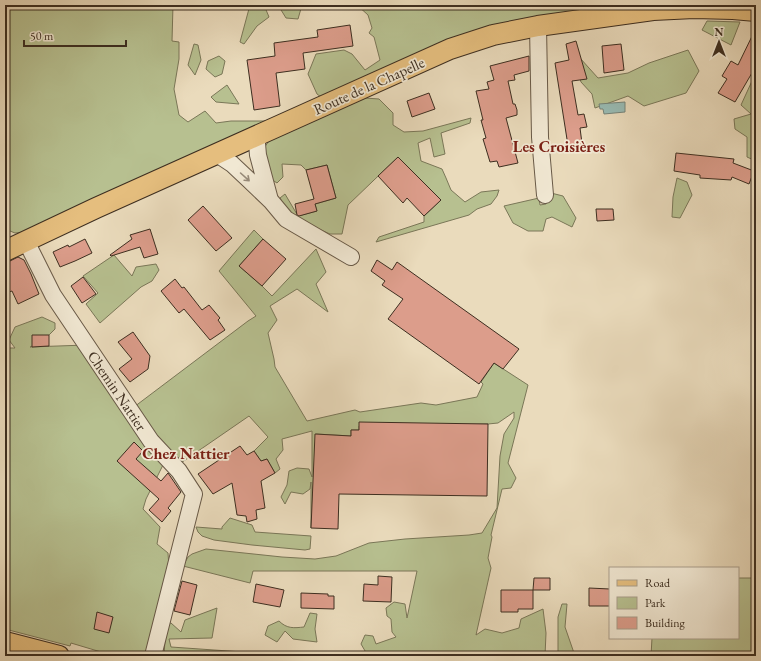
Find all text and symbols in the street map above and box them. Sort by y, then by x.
scale bar [24,22,126,48]
north arrow [699,22,739,62]
text: N [715,25,724,39]
text: 50 m [30,28,54,44]
street label: Route de la Chapelle [310,52,427,119]
district label: Les Croisières [513,136,605,157]
one-way arrow [240,172,250,181]
street label: Chemin Nattier [84,347,151,434]
district label: Chez Nattier [142,443,230,464]
legend [609,567,739,639]
text: Road [645,575,671,591]
text: Park [645,595,666,611]
text: Building [645,615,686,631]

